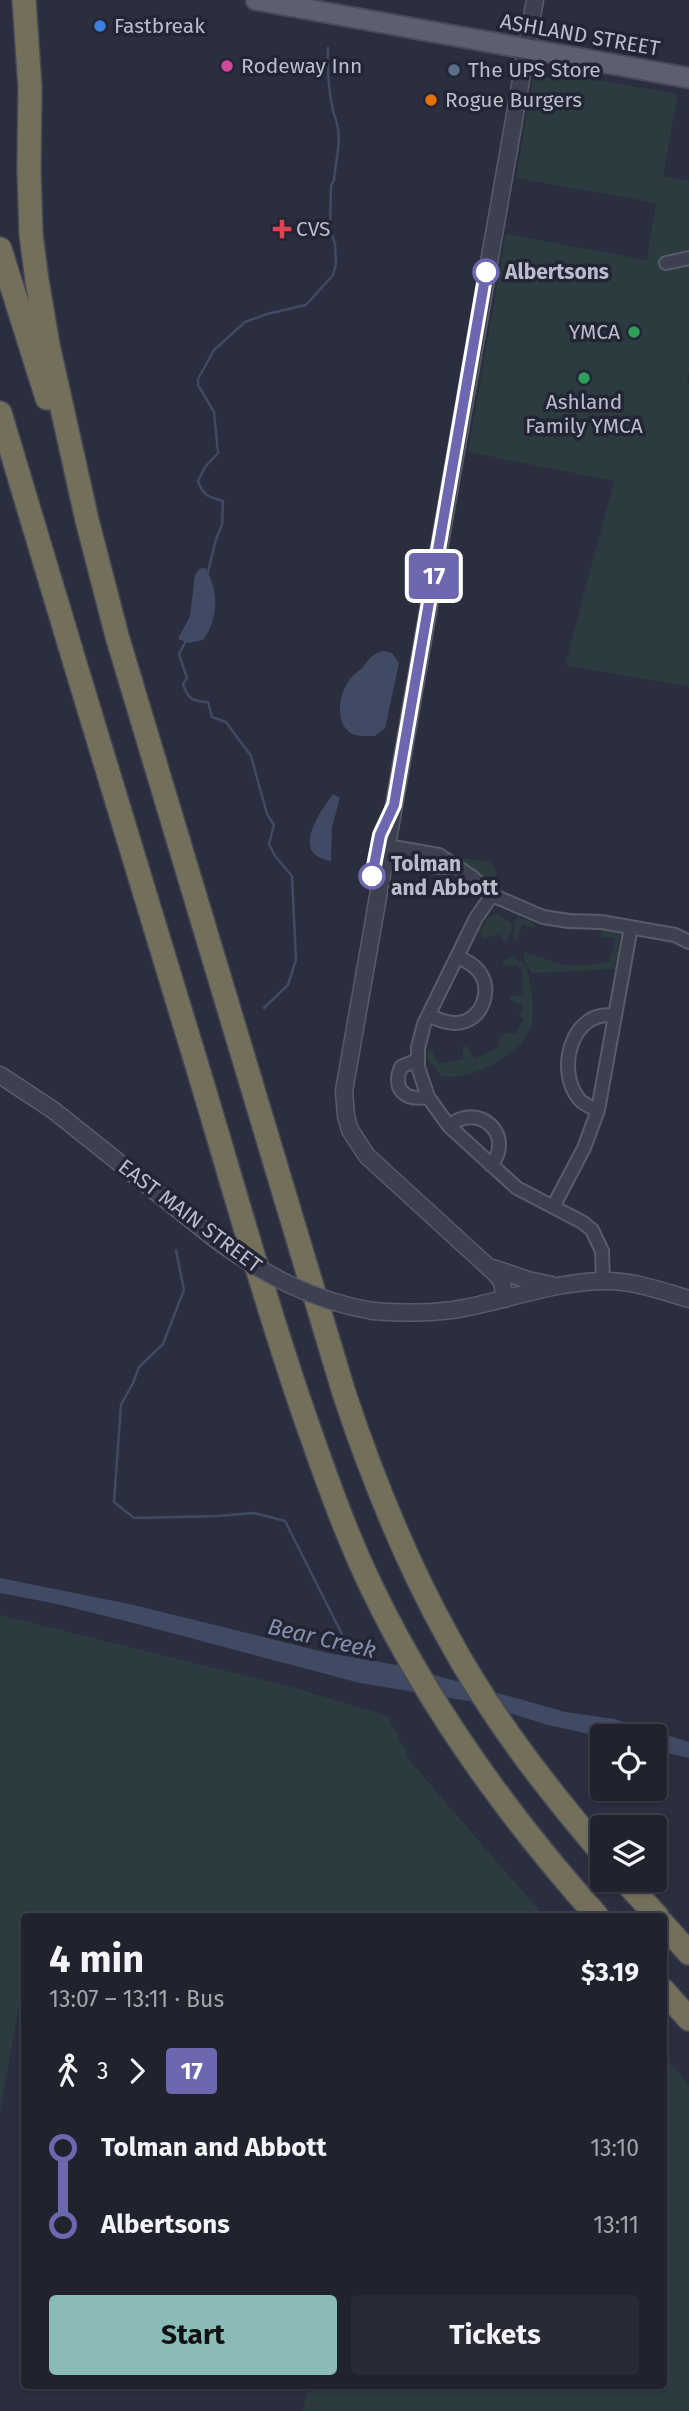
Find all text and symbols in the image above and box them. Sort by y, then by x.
street label: ASHLAND STREET [498,8,662,62]
place label: Fastbreak [114,13,205,39]
marker: Fastbreak [92,18,108,34]
place label: Rodeway Inn [241,53,362,79]
place label: The UPS Store [468,57,601,83]
marker: Rodeway Inn [219,58,235,74]
marker: The UPS Store [446,62,462,78]
place label: Rogue Burgers [445,87,582,113]
marker: Rogue Burgers [423,92,439,108]
place label: CVS [296,216,331,242]
marker: CVS [274,221,290,237]
marker: Albertsons [473,259,499,285]
place label: Albertsons [504,259,609,285]
place label: YMCA [569,319,620,345]
marker: YMCA [626,324,642,340]
marker: Ashland Family YMCA [576,370,592,386]
place label: Ashland Family YMCA [525,389,643,439]
line badge: 17 [402,553,466,599]
text: 17 [423,562,445,590]
place label: Tolman and Abbott [391,851,499,901]
marker: Tolman and Abbott [359,863,385,889]
street label: EAST MAIN STREET [113,1154,267,1279]
water label: Bear Creek [265,1612,379,1664]
map controls [590,1724,667,1892]
button: locate [590,1724,667,1801]
button: layers [590,1815,667,1892]
text: 4 min [49,1936,144,1982]
text: $3.19 [581,1957,639,1988]
text: 13:07 – 13:11 · Bus [49,1985,224,2013]
icon: walk [49,2052,87,2090]
icon: forward [118,2052,156,2090]
text: 3 [97,2057,108,2085]
text: 17 [180,2057,203,2085]
text: Tolman and Abbott [101,2132,327,2163]
text: 13:10 [590,2134,639,2162]
text: Albertsons [101,2209,230,2240]
text: 13:11 [593,2211,639,2239]
button: Start [49,2295,337,2375]
button: Tickets [351,2295,639,2375]

